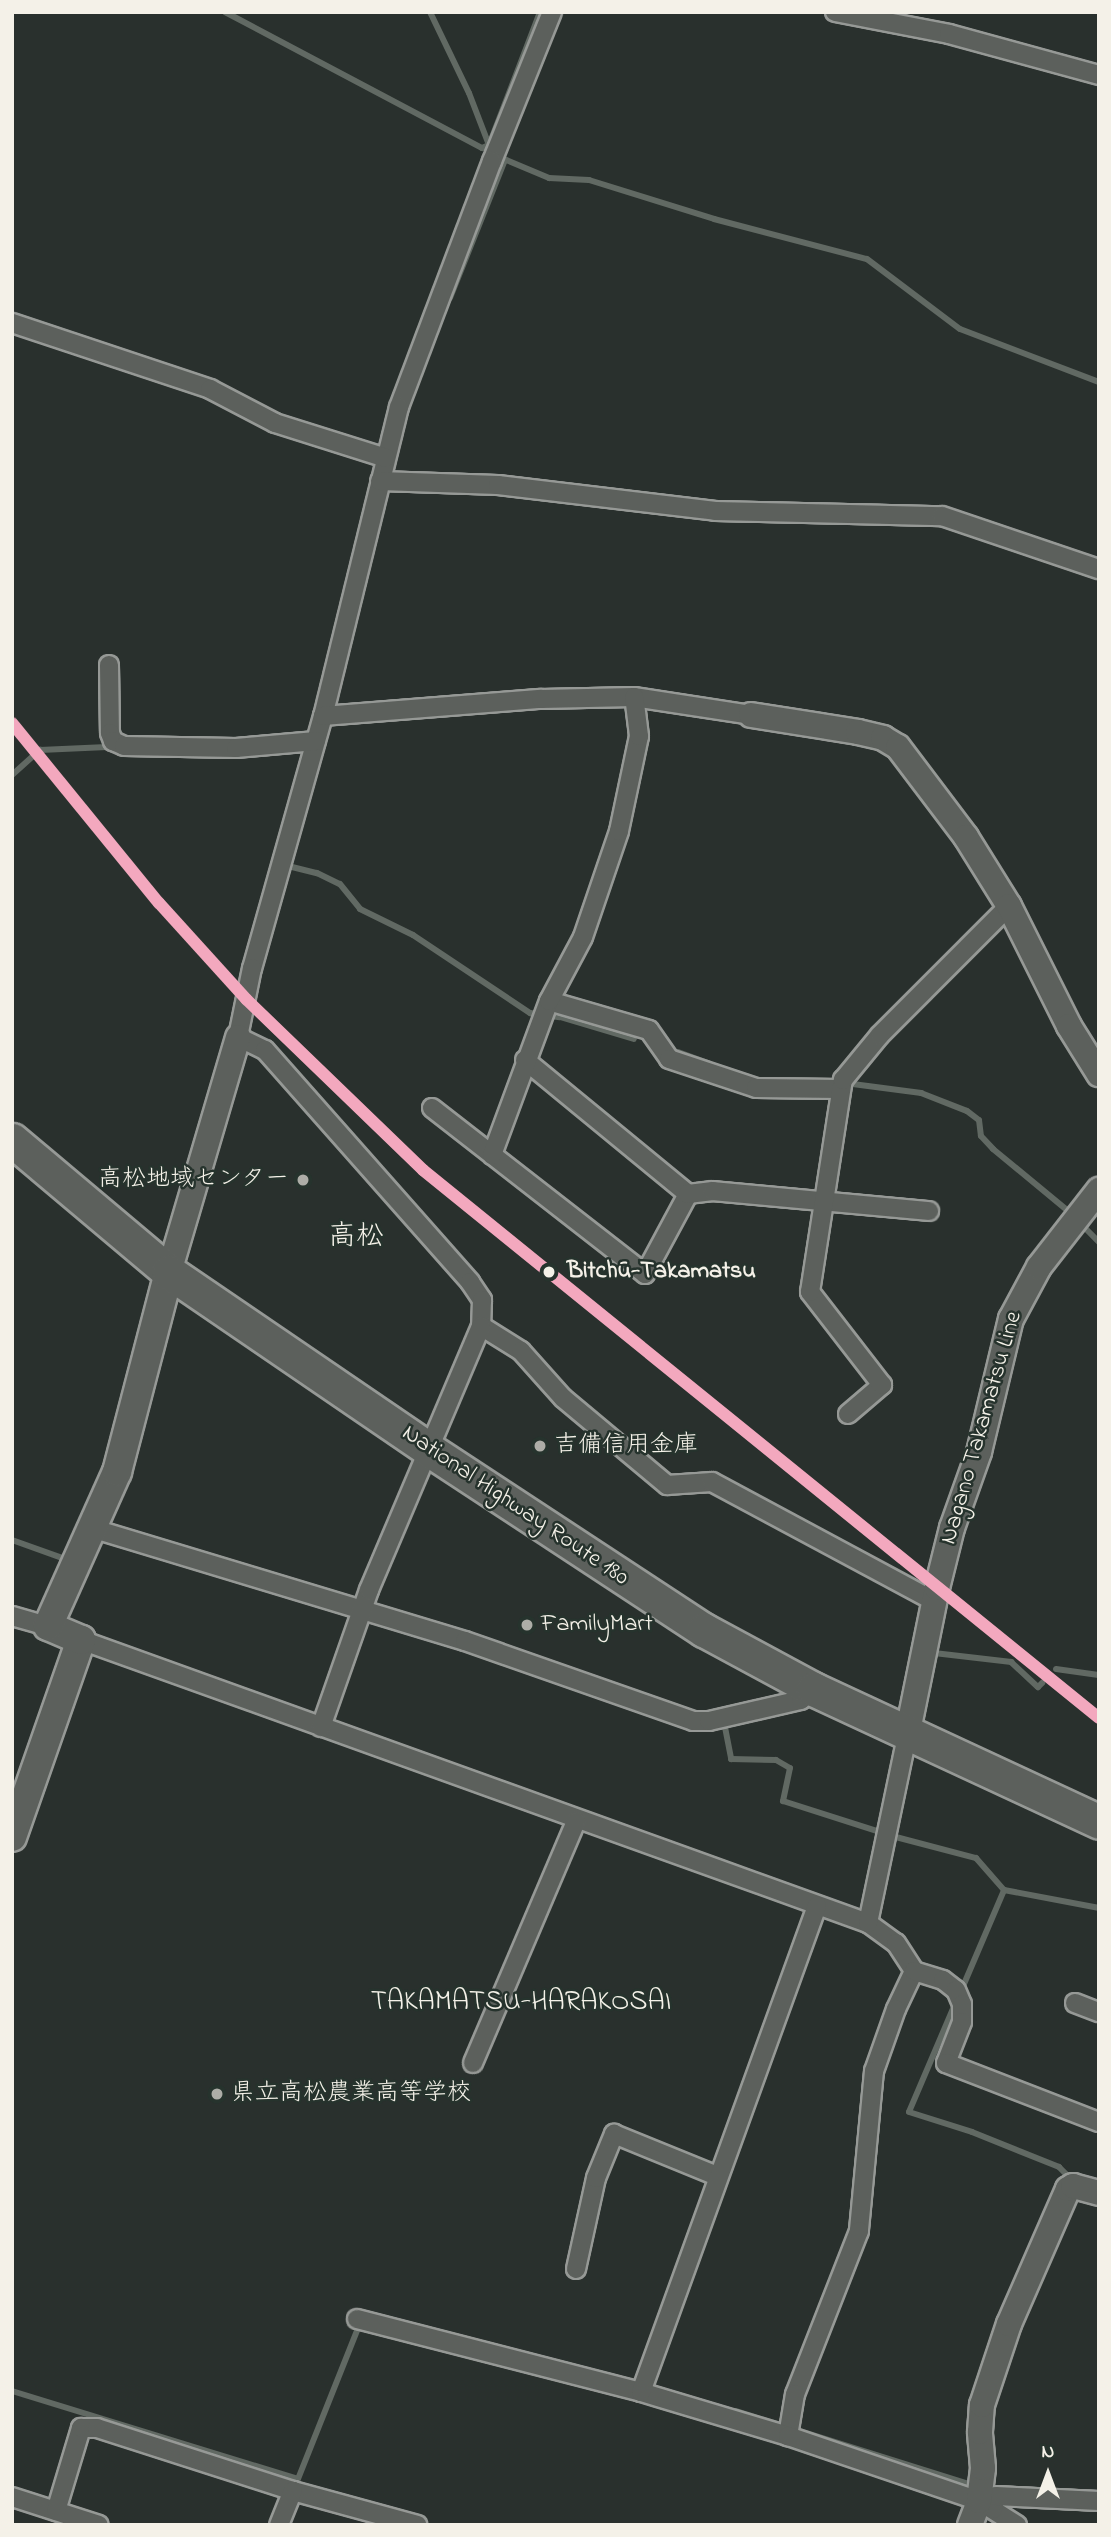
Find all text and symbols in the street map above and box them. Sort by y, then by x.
place label: 高松地域センター [97,1166,289,1194]
marker: 高松地域センター [295,1172,311,1188]
district label: 高松 [328,1221,384,1255]
place label: Bitchū-Takamatsu [567,1258,756,1286]
marker: Bitchū-Takamatsu [537,1260,561,1284]
street label: Nagano Takamatsu Line [935,1308,1029,1548]
street label: National Highway Route 180 [396,1419,634,1593]
place label: 吉備信用金庫 [554,1432,698,1460]
marker: 吉備信用金庫 [532,1438,548,1454]
place label: FamilyMart [541,1611,653,1639]
marker: FamilyMart [519,1617,535,1633]
district label: TAKAMATSU-HARAKOSAI [354,1986,688,2020]
place label: 県立高松農業高等学校 [231,2080,471,2108]
marker: 県立高松農業高等学校 [209,2086,225,2102]
north arrow [1013,2439,1083,2509]
text: N [1042,2439,1054,2466]

